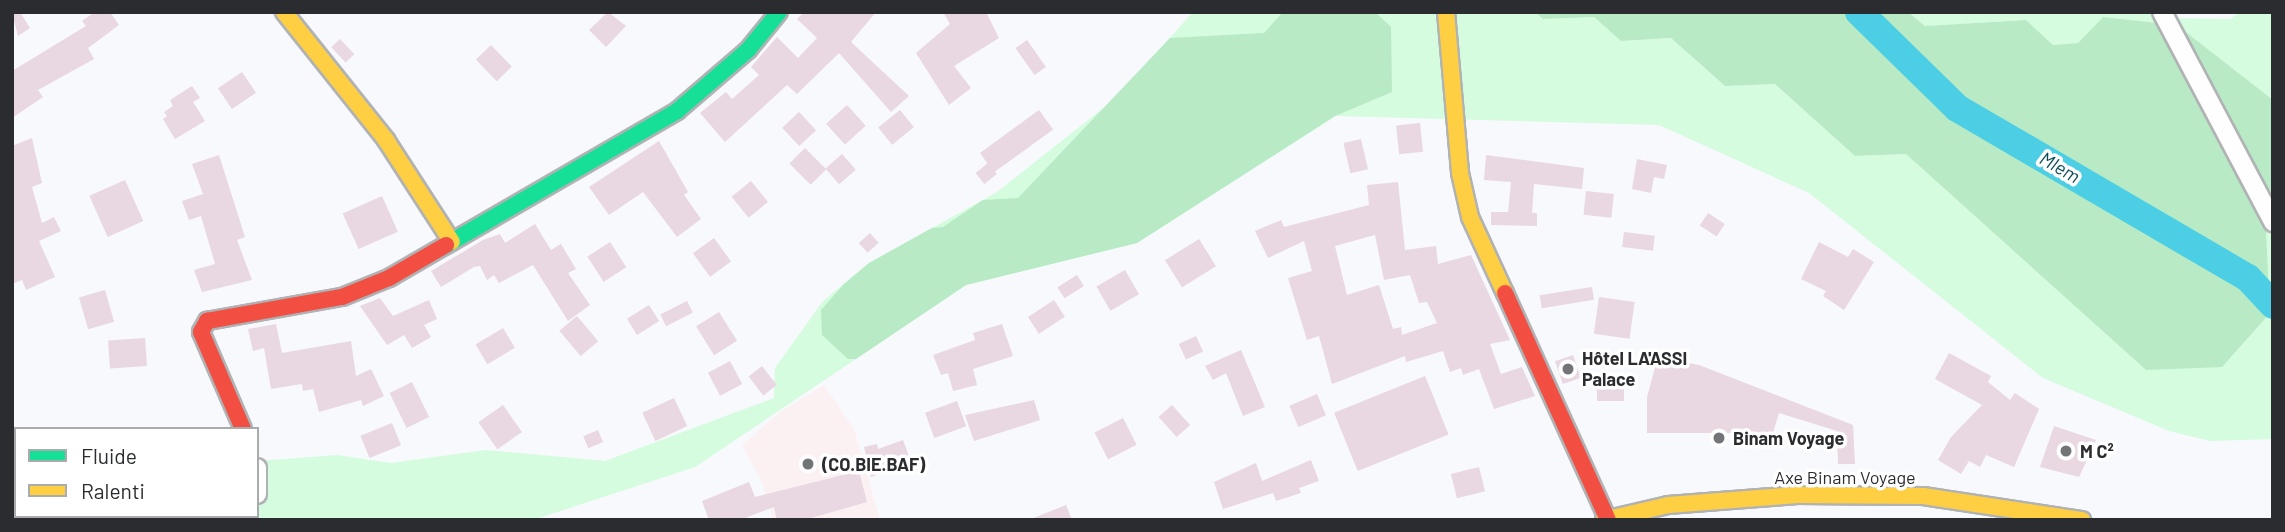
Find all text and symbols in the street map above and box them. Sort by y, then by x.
water label: Mlem [2036,147,2084,187]
place label: Hôtel LA'ASSI Palace [1582,348,1687,390]
marker: Hôtel LA'ASSI Palace [1560,361,1576,377]
legend [14,427,259,518]
place label: Binam Voyage [1733,427,1844,449]
marker: Binam Voyage [1711,430,1727,446]
place label: M C² [2080,440,2114,462]
text: Fluide [81,443,137,468]
marker: M C² [2058,443,2074,459]
place label: (CO.BIE.BAF) [822,453,925,475]
marker: (CO.BIE.BAF) [800,456,816,472]
street label: Axe Binam Voyage [1774,466,1916,488]
text: Ralenti [81,478,145,503]

